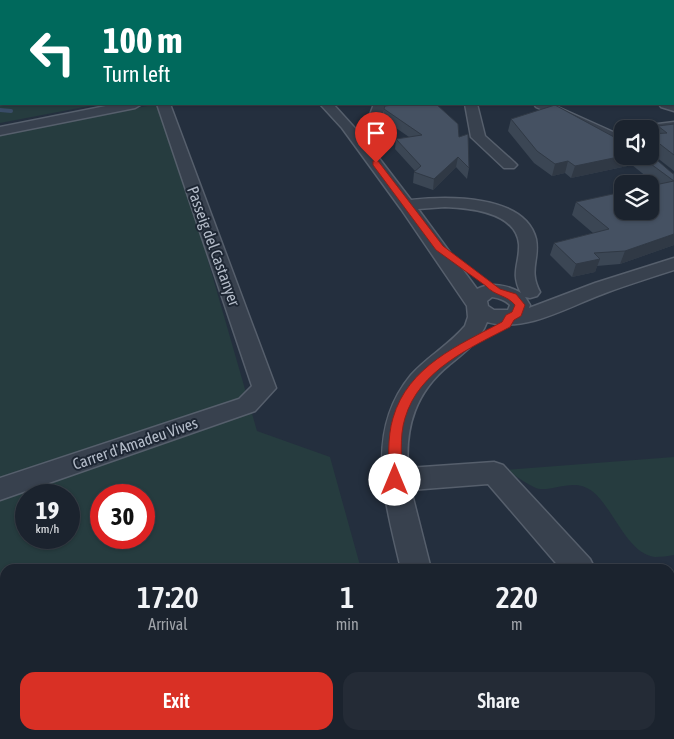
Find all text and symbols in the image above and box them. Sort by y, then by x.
icon: left [20,20,85,85]
text: 100 m [103,20,182,60]
text: Turn left [103,61,170,87]
pin [355,112,397,163]
icon: arrive [362,119,390,147]
map controls [614,120,659,220]
button: sound [614,120,659,165]
button: layers [614,175,659,220]
street label: Passeig del Castanyer [183,184,244,309]
street label: Carrer d'Amadeu Vives [70,413,200,473]
position arrow [368,453,420,505]
speed limit sign: 30 [90,484,155,549]
text: 19 [36,496,59,524]
text: km/h [36,522,59,536]
text: 17:20 [137,580,199,614]
text: 1 [340,580,354,614]
text: 220 [496,580,538,614]
text: Arrival [148,615,187,633]
text: min [336,615,359,633]
text: m [511,615,523,633]
button: Exit [20,672,333,730]
button: Share [343,672,655,730]

